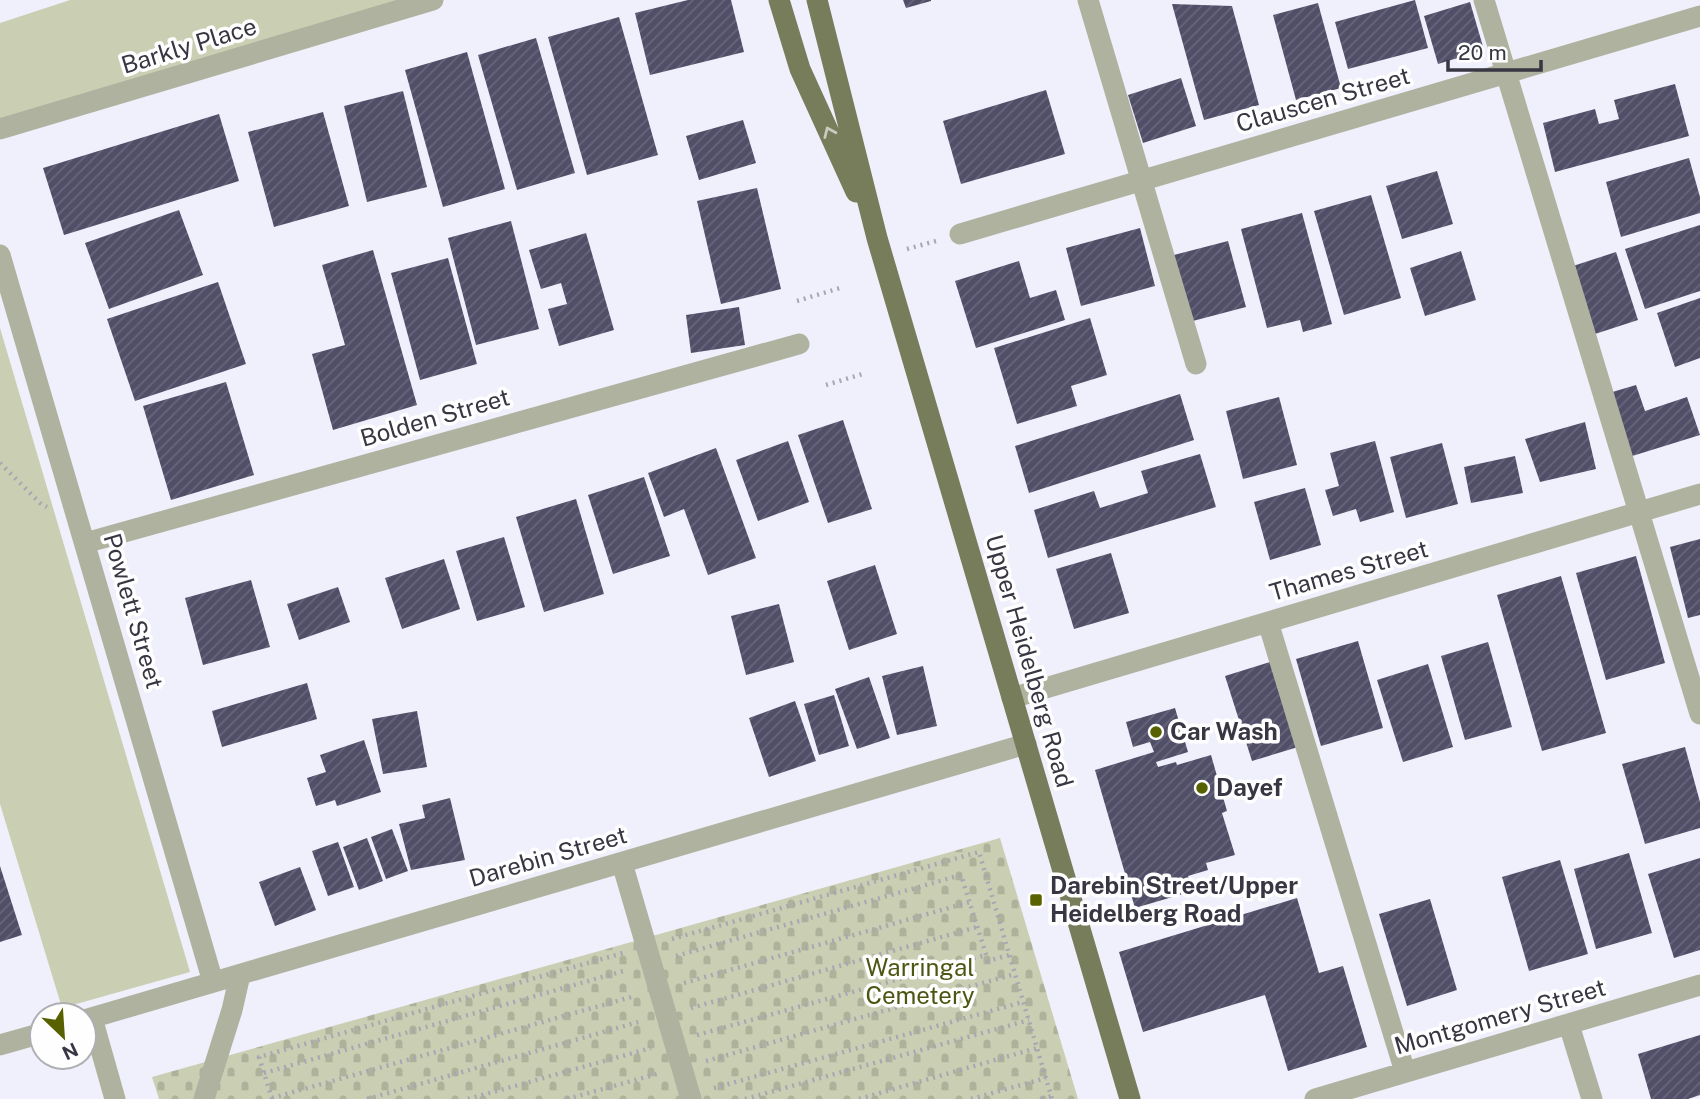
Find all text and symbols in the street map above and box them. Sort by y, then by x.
street label: Barkly Place [118,11,260,79]
scale bar [1448,28,1541,72]
text: 20 m [1458,40,1507,65]
street label: Clauscen Street [1233,61,1413,137]
one-way arrow [823,126,837,139]
street label: Bolden Street [357,382,513,452]
street label: Powlett Street [98,530,170,692]
street label: Upper Heidelberg Road [980,531,1079,790]
street label: Thames Street [1266,534,1431,606]
place label: Car Wash [1170,717,1278,745]
marker: Car Wash [1148,724,1164,740]
place label: Dayef [1216,773,1283,801]
marker: Dayef [1194,780,1210,796]
street label: Darebin Street [466,820,630,892]
place label: Darebin Street/Upper Heidelberg Road [1050,871,1298,927]
marker: Darebin Street/Upper Heidelberg Road [1028,892,1044,908]
park label: Warringal Cemetery [865,953,975,1009]
street label: Montgomery Street [1391,972,1609,1060]
north arrow [28,1001,98,1071]
text: N [59,1038,82,1065]

